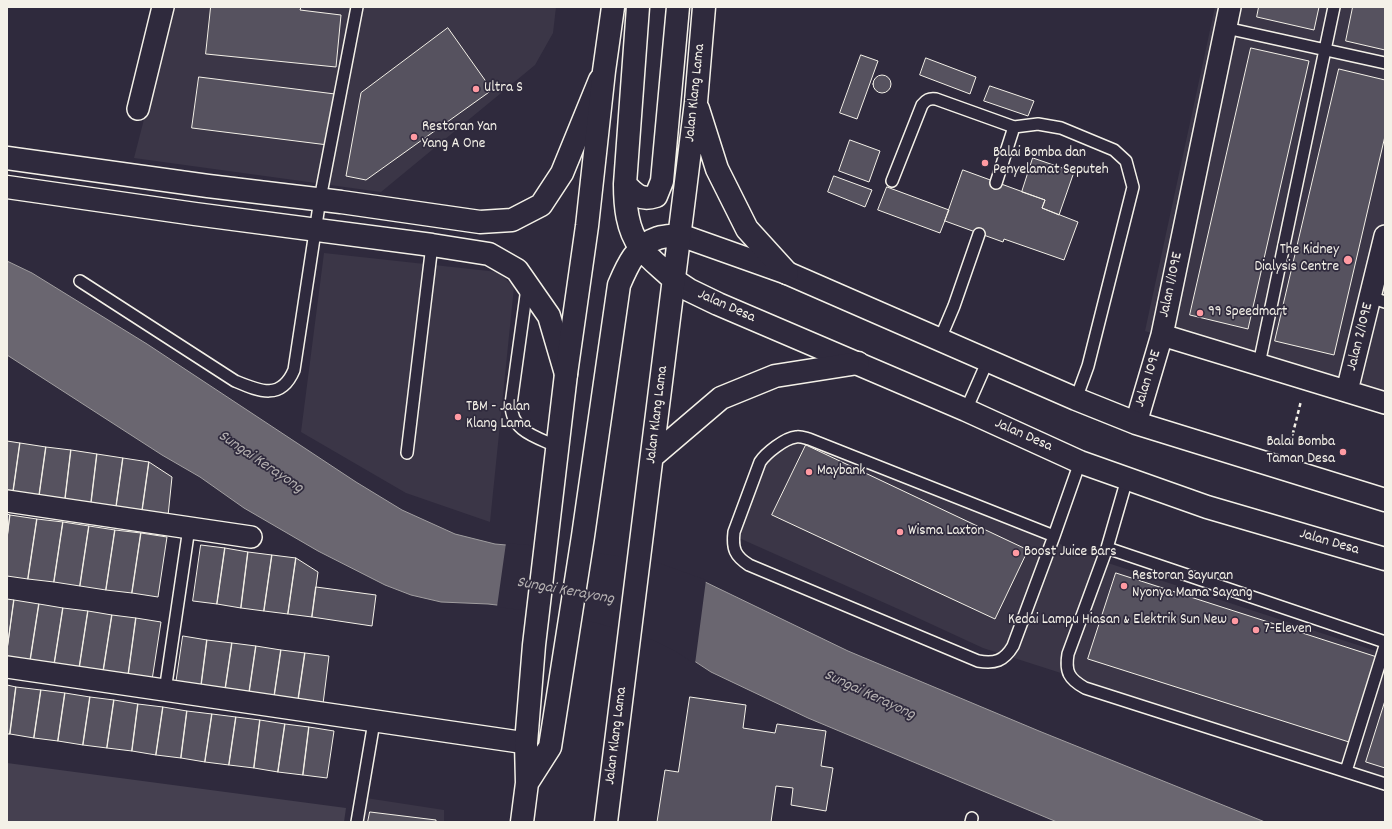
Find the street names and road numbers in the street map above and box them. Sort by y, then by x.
street label: Jalan Klang Lama [682,43,710,143]
street label: Jalan 1/109E [1156,251,1188,319]
street label: Jalan Desa [694,286,758,328]
street label: Jalan 2/109E [1344,301,1378,373]
street label: Jalan 109E [1132,348,1166,410]
street label: Jalan Klang Lama [643,365,673,465]
street label: Jalan Desa [991,415,1055,457]
street label: Jalan Desa [1297,526,1361,560]
street label: Jalan Klang Lama [602,686,632,786]

